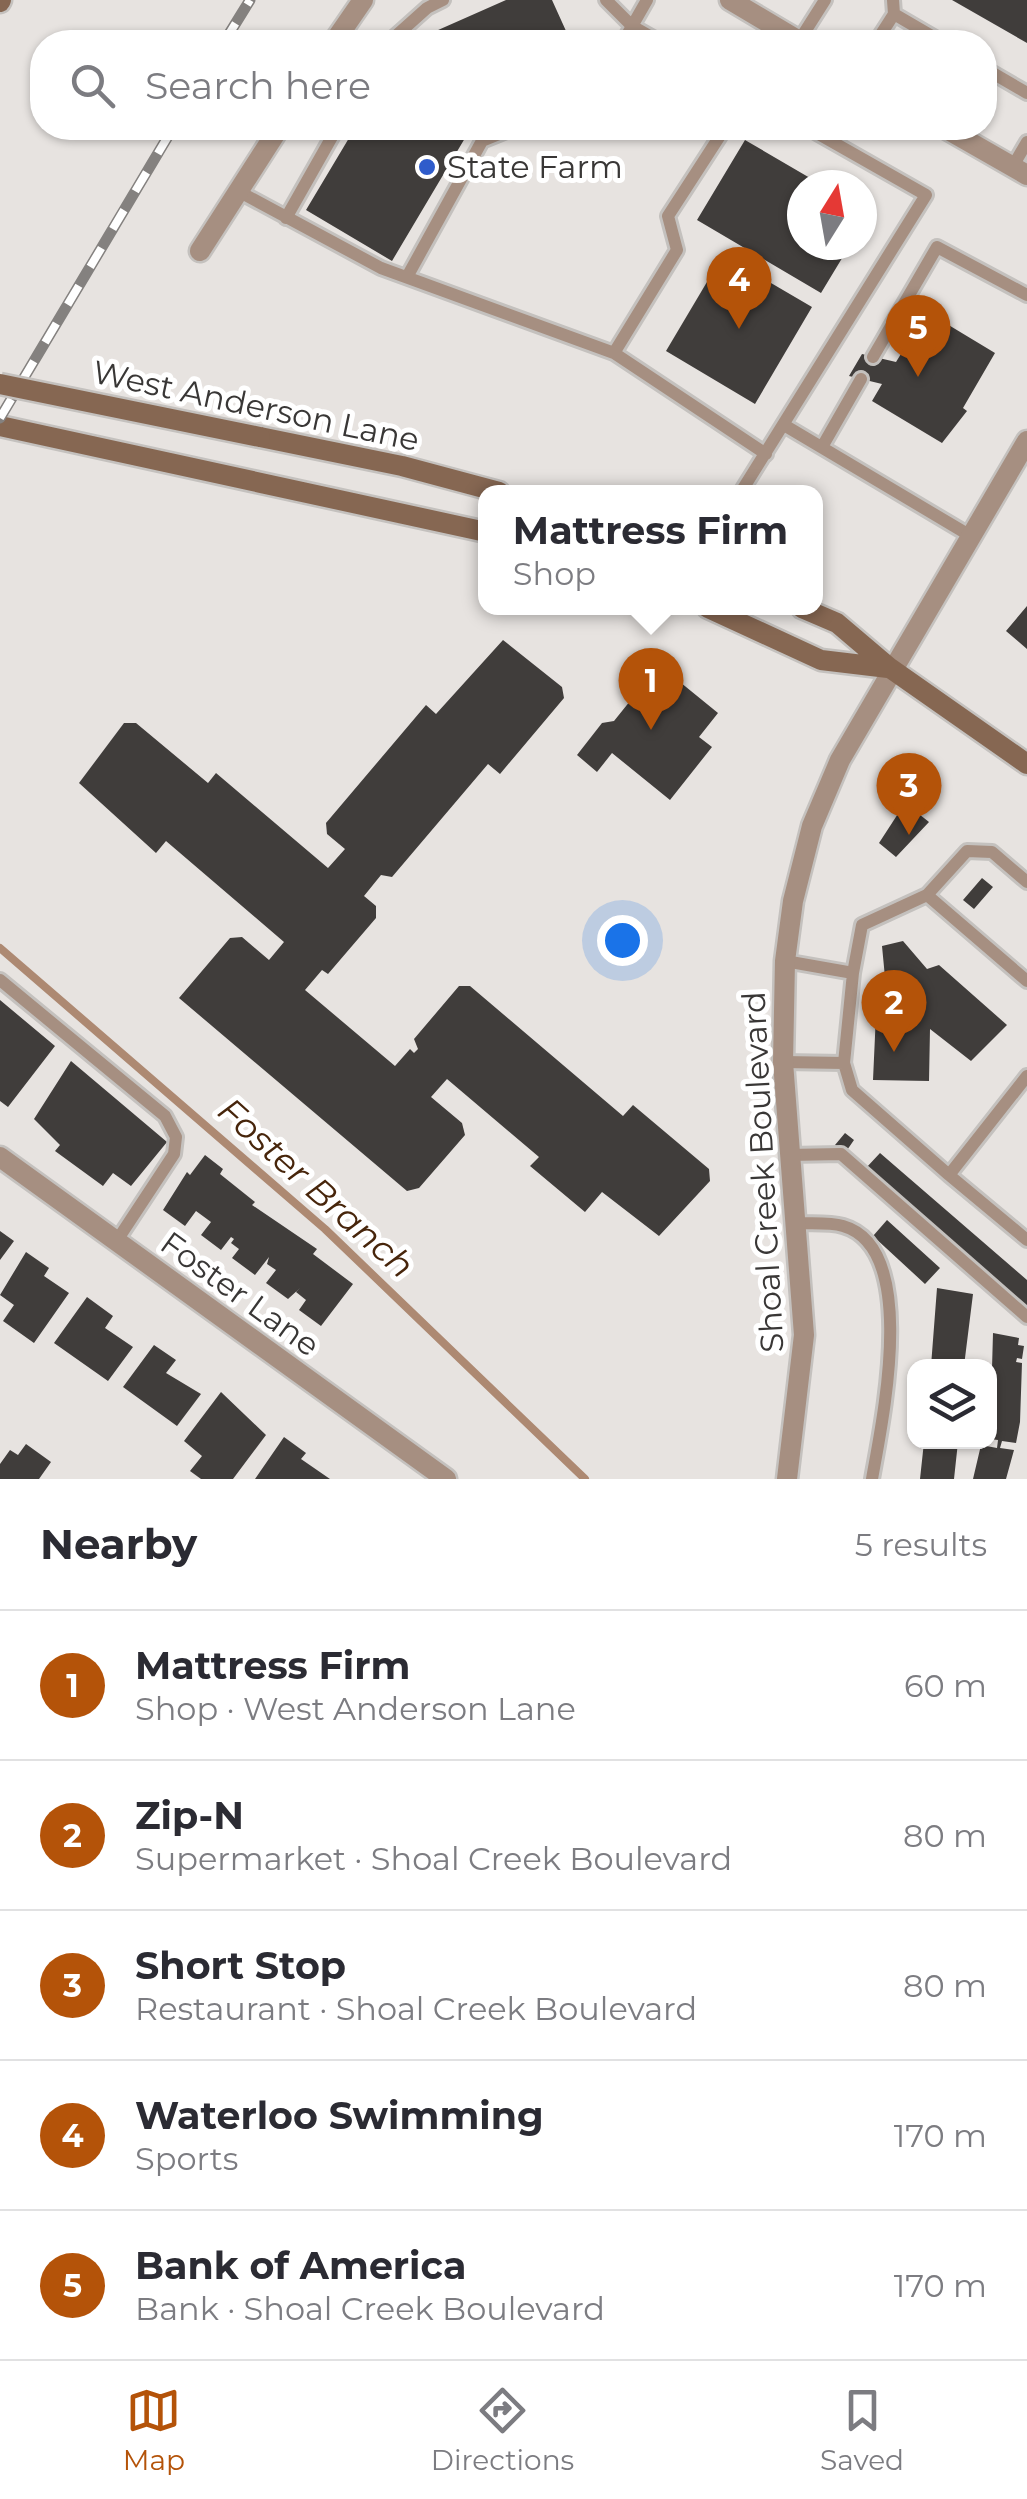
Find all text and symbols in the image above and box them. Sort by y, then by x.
search box [30,30,997,140]
icon: search [65,58,120,113]
text: Search here [145,62,371,109]
place label: State Farm [447,147,623,186]
marker: State Farm [416,156,438,178]
north arrow [787,170,877,260]
pin: 4 [706,246,772,329]
pin: 5 [886,294,950,377]
street label: West Anderson Lane [89,352,423,459]
popup [478,485,823,615]
text: Mattress Firm [513,507,788,554]
text: Shop [513,554,596,593]
pin: 1 [618,648,684,730]
pin: 3 [876,752,942,835]
your location [597,915,648,966]
pin: 2 [862,970,926,1052]
street label: Shoal Creek Boulevard [734,991,791,1354]
water label: Foster Branch [209,1088,423,1287]
street label: Foster Lane [153,1223,327,1364]
map controls [907,1359,997,1449]
button: layers [907,1359,997,1449]
text: Nearby [40,1518,197,1570]
text: 5 results [855,1525,987,1564]
text: Mattress Firm [135,1642,410,1689]
text: 1 [66,1666,79,1705]
text: 60 m [904,1666,987,1705]
text: Shop · West Anderson Lane [135,1689,576,1728]
text: Zip-N [135,1792,244,1839]
text: 2 [63,1816,82,1855]
text: 80 m [903,1816,987,1855]
text: Supermarket · Shoal Creek Boulevard [135,1839,732,1878]
text: Short Stop [135,1942,346,1989]
text: 3 [63,1966,82,2005]
text: 80 m [903,1966,987,2005]
text: Restaurant · Shoal Creek Boulevard [135,1989,697,2028]
text: Waterloo Swimming [135,2092,544,2139]
text: 4 [61,2116,84,2155]
text: 170 m [894,2116,987,2155]
text: Sports [135,2139,238,2178]
text: Bank of America [135,2242,466,2289]
text: 5 [63,2266,82,2305]
text: 170 m [894,2266,987,2305]
text: Bank · Shoal Creek Boulevard [135,2289,605,2328]
tab: Map [123,2383,185,2477]
tab: Directions [431,2383,574,2477]
tab: Saved [820,2383,904,2477]

